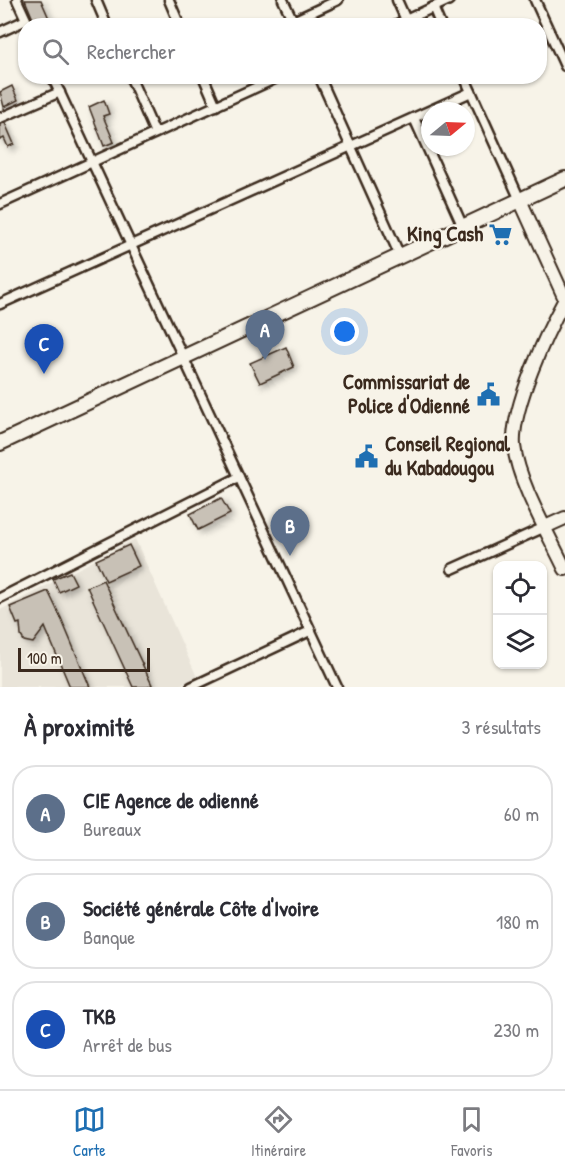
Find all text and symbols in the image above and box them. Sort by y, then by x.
search box [18,18,547,84]
icon: search [39,35,72,68]
text: Rechercher [87,36,176,66]
north arrow [421,102,475,156]
place label: King Cash [407,219,483,249]
supermarket icon: King Cash [488,221,514,247]
pin: A [246,310,284,360]
your location [330,317,359,346]
pin: C [24,324,63,374]
place label: Commissariat de Police d'Odienné [343,367,471,420]
public building icon: Commissariat de Police d'Odienné [475,381,501,407]
place label: Conseil Regional du Kabadougou [385,429,510,483]
public building icon: Conseil Regional du Kabadougou [354,443,380,469]
pin: B [270,506,310,556]
map controls [493,561,547,669]
button: locate [493,561,547,615]
button: layers [493,615,547,669]
scale bar [18,645,150,672]
text: 100 m [27,647,62,669]
text: À proximité [24,709,135,744]
text: 3 résultats [461,713,541,740]
text: CIE Agence de odienné [83,785,259,815]
text: A [41,800,50,827]
text: 60 m [504,800,539,827]
text: Bureaux [83,815,142,842]
text: Société générale Côte d'Ivoire [83,893,319,923]
text: B [40,908,51,935]
text: 180 m [496,908,539,935]
text: Banque [83,923,135,950]
text: TKB [83,1001,116,1031]
text: C [40,1016,51,1043]
text: 230 m [494,1016,539,1043]
text: Arrêt de bus [83,1031,172,1058]
tab: Carte [73,1103,106,1161]
tab: Itinéraire [251,1103,306,1161]
tab: Favoris [451,1103,492,1161]

